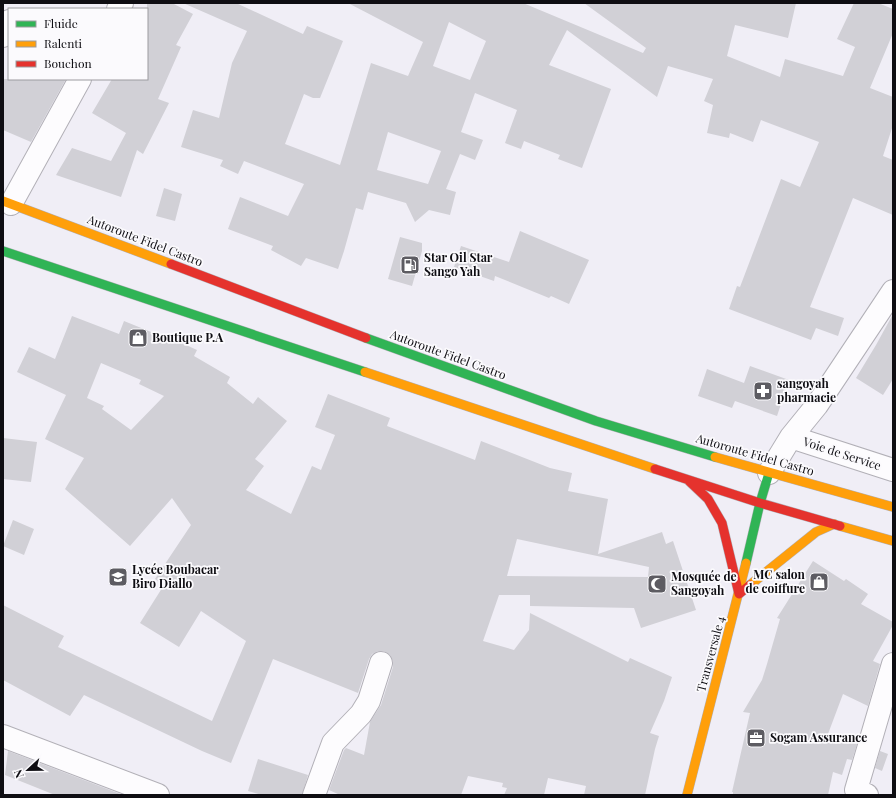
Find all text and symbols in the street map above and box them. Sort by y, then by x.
legend [8,8,148,80]
text: Fluide [44,15,78,31]
text: Ralenti [44,35,83,51]
text: Bouchon [44,55,92,71]
street label: Autoroute Fidel Castro [84,210,206,270]
place label: Star Oil Star Sango Yah [424,249,493,279]
fuel station icon: Star Oil Star Sango Yah [399,254,421,276]
street label: Autoroute Fidel Castro [387,325,509,383]
shop icon: Boutique P.A [127,327,149,349]
place label: Boutique P.A [152,329,224,345]
place label: sangoyah pharmacie [777,375,836,405]
pharmacy icon: sangoyah pharmacie [752,380,774,402]
street label: Autoroute Fidel Castro [693,429,817,479]
street label: Voie de Service [800,433,883,473]
place label: Lycée Boubacar Biro Diallo [132,561,219,591]
school or university icon: Lycée Boubacar Biro Diallo [107,566,129,588]
place label: MC salon de coiffure [746,566,806,596]
place label: Mosquée de Sangoyah [671,568,737,598]
shop icon: MC salon de coiffure [808,571,830,593]
mosque icon: Mosquée de Sangoyah [646,573,668,595]
street label: Transversale 4 [692,614,728,693]
office icon: Sogam Assurance [745,727,767,749]
place label: Sogam Assurance [770,729,867,745]
north arrow [8,750,48,790]
text: N [10,767,27,780]

